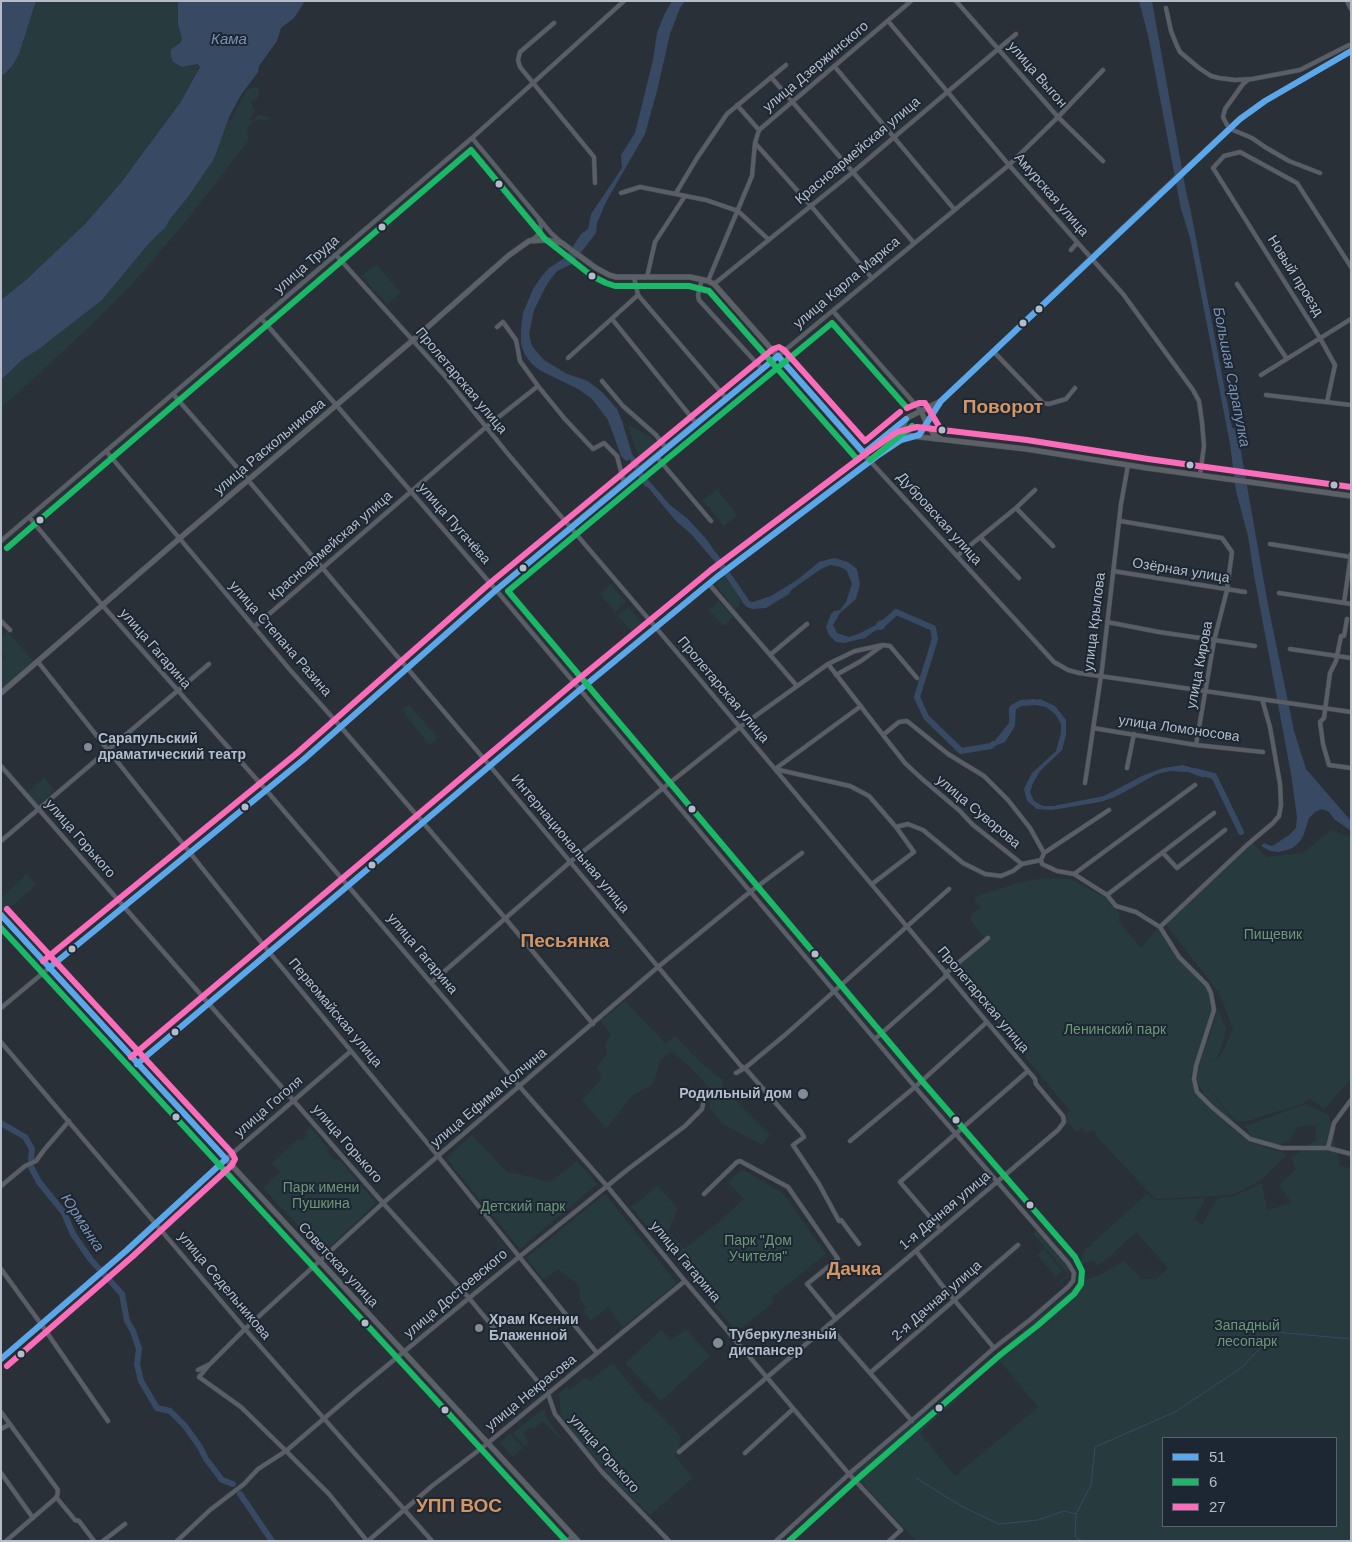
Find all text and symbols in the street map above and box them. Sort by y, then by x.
street label: улица Дзержинского [760,18,872,116]
water label: Кама [211,31,247,49]
street label: улица Выгон [1004,39,1070,111]
street label: Красноармейская улица [792,94,924,208]
street label: Амурская улица [1010,150,1092,240]
unlabelled marker [494,179,504,189]
unlabelled marker [377,222,387,232]
street label: улица Труда [271,232,343,298]
street label: Новый проезд [1263,233,1327,319]
street label: улица Карла Маркса [790,234,904,332]
unlabelled marker [587,271,597,281]
unlabelled marker [1034,304,1044,314]
water label: Большая Сарапулка [1209,305,1253,449]
unlabelled marker [1018,318,1028,328]
street label: Пролетарская улица [412,324,510,438]
street label: улица Раскольникова [211,396,329,498]
district label: Поворот [963,397,1043,419]
unlabelled marker [937,425,947,435]
unlabelled marker [1185,460,1195,470]
street label: Дубровская улица [893,469,985,569]
street label: улица Пугачёва [414,480,494,568]
unlabelled marker [1329,480,1339,490]
street label: Красноармейская улица [266,488,396,604]
unlabelled marker [35,515,45,525]
street label: Озёрная улица [1131,555,1231,587]
unlabelled marker [518,563,528,573]
street label: улица Крылова [1081,572,1109,672]
street label: улица Степана Разина [225,578,335,700]
street label: улица Гагарина [116,606,194,692]
street label: улица Кирова [1183,620,1217,710]
street label: Пролетарская улица [674,633,772,747]
street label: улица Ломоносова [1117,712,1241,746]
place label: Сарапульский драматический театр [98,731,246,764]
marker: Сарапульский драматический театр [82,741,94,753]
street label: Интернациональная улица [507,771,633,917]
street label: улица Суворова [932,772,1024,852]
street label: улица Горького [41,796,119,882]
unlabelled marker [240,802,250,812]
unlabelled marker [687,804,697,814]
unlabelled marker [367,860,377,870]
street label: улица Гагарина [383,910,461,998]
park label: Пищевик [1244,927,1302,943]
district label: Песьянка [521,931,609,953]
street label: Пролетарская улица [934,943,1032,1057]
unlabelled marker [67,944,77,954]
unlabelled marker [810,949,820,959]
street label: Первомайская улица [284,955,386,1071]
park label: Ленинский парк [1064,1022,1166,1038]
unlabelled marker [170,1027,180,1037]
street label: улица Ефима Колчина [427,1044,551,1152]
street label: улица Гоголя [231,1073,307,1141]
place label: Родильный дом [679,1086,792,1102]
marker: Родильный дом [796,1087,810,1101]
street label: улица Горького [308,1101,386,1187]
unlabelled marker [171,1112,181,1122]
unlabelled marker [951,1115,961,1125]
street label: 1-я Дачная улица [896,1168,994,1254]
park label: Парк имени Пушкина [283,1180,359,1212]
water label: Юрманка [57,1190,107,1256]
park label: Детский парк [481,1199,565,1215]
unlabelled marker [1025,1200,1035,1210]
street label: улица Гагарина [646,1218,724,1306]
street label: Советская улица [294,1219,382,1311]
street label: улица Седельникова [174,1229,274,1343]
park label: Парк "Дом Учителя" [724,1233,792,1266]
street label: улица Достоевского [401,1246,511,1342]
street label: 2-я Дачная улица [889,1257,985,1345]
district label: Дачка [827,1259,881,1281]
place label: Храм Ксении Блаженной [489,1312,579,1344]
unlabelled marker [360,1318,370,1328]
park label: Западный лесопарк [1214,1318,1280,1350]
marker: Храм Ксении Блаженной [473,1322,485,1334]
place label: Туберкулезный диспансер [729,1327,837,1360]
marker: Туберкулезный диспансер [711,1336,725,1350]
unlabelled marker [16,1349,26,1359]
street label: улица Некрасова [482,1351,580,1435]
unlabelled marker [934,1403,944,1413]
unlabelled marker [440,1405,450,1415]
street label: улица Горького [565,1411,643,1497]
legend [1162,1437,1337,1527]
text: 51 [1209,1448,1226,1465]
text: 6 [1209,1473,1217,1490]
district label: УПП ВОС [416,1496,502,1518]
text: 27 [1209,1498,1226,1515]

